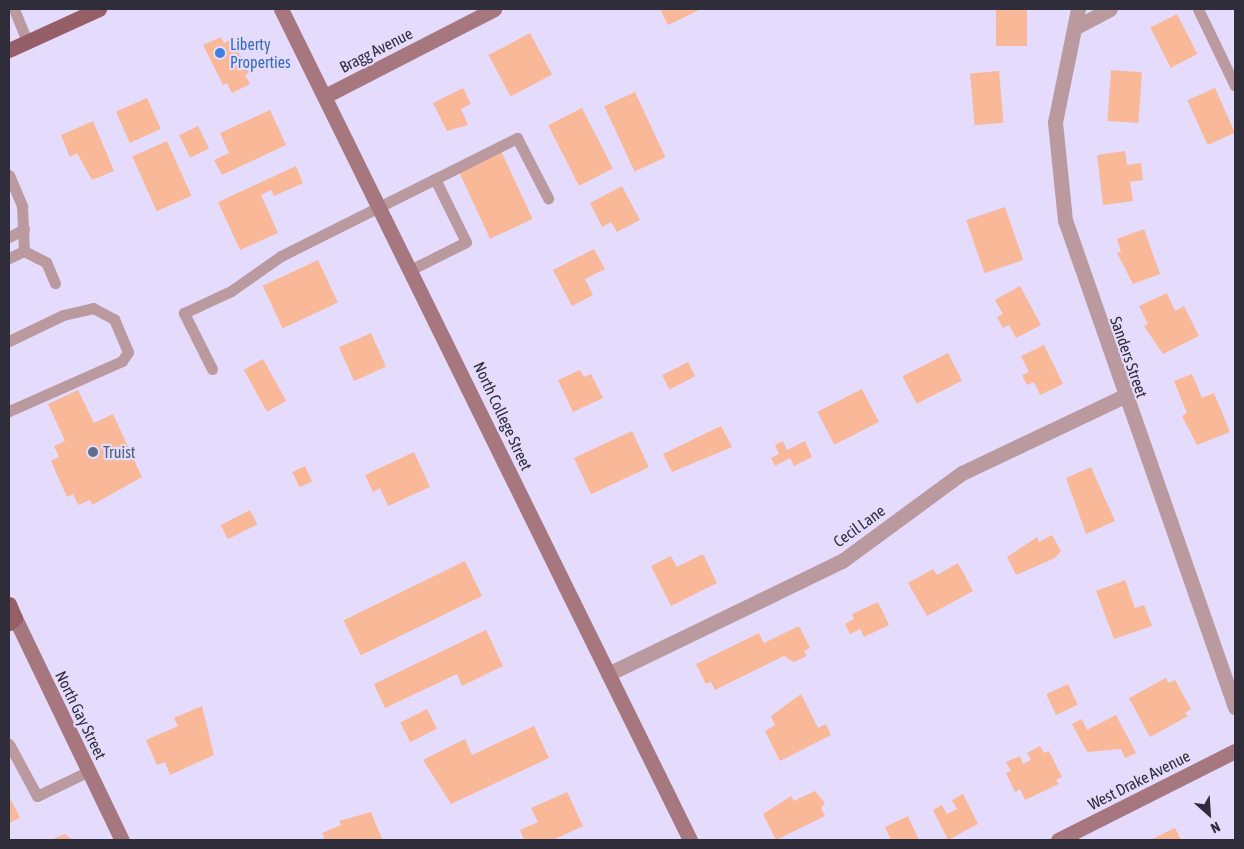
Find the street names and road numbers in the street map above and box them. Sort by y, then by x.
street label: Bragg Avenue [336,23,416,77]
street label: Sanders Street [1106,314,1152,400]
street label: North College Street [469,359,537,473]
street label: Cecil Lane [829,501,889,551]
street label: North Gay Street [51,668,111,762]
street label: West Drake Avenue [1085,746,1193,814]

